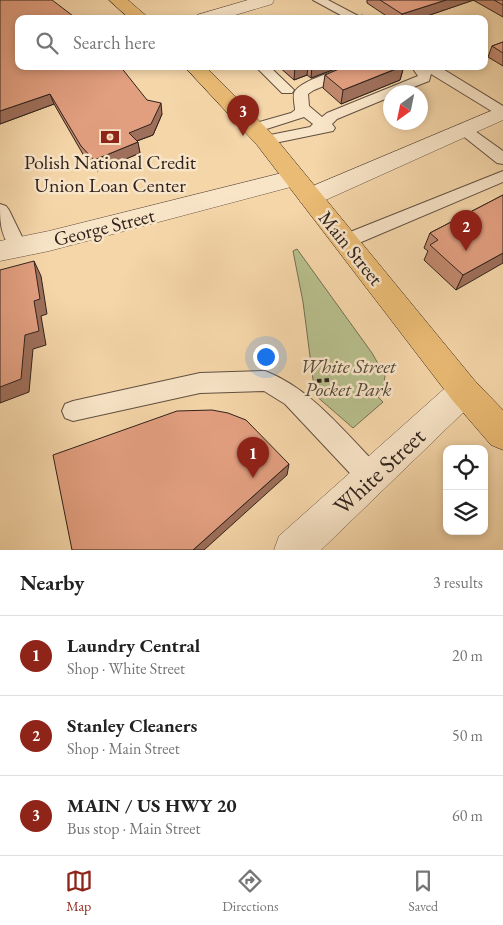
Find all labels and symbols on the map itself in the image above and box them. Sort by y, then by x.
north arrow [383,85,428,130]
pin: 3 [227,95,259,136]
bank icon: Polish National Credit Union Loan Center [99,126,121,148]
place label: Polish National Credit Union Loan Center [24,149,197,198]
street label: George Street [51,202,158,252]
street label: Main Street [313,205,390,291]
pin: 2 [450,210,482,251]
your location [253,344,279,370]
park label: White Street Pocket Park [300,353,397,402]
street label: White Street [327,420,432,521]
pin: 1 [237,437,269,478]

